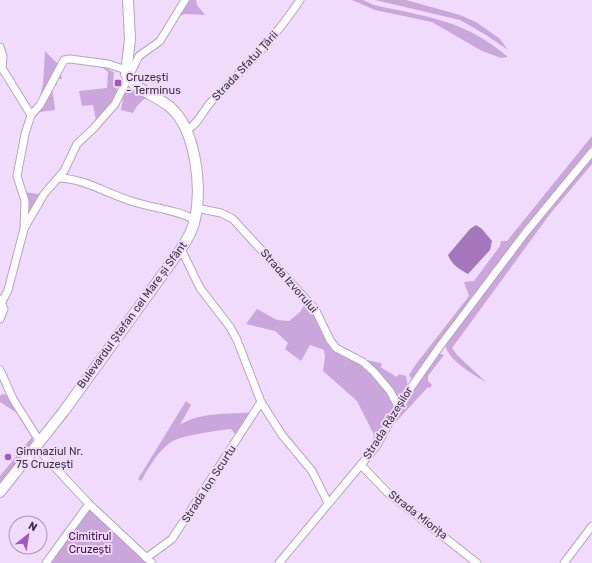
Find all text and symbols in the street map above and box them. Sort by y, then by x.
street label: Strada Sfatul Țării [209,28,281,104]
place label: Cruzești - Terminus [126,71,181,97]
marker: Cruzești - Terminus [113,78,123,88]
street label: Bulevardul Ștefan cel Mare și Sfânt [74,239,190,391]
street label: Strada Izvorului [258,246,320,316]
street label: Strada Răzeșilor [360,384,416,462]
street label: Strada Ion Scurtu [179,443,239,525]
place label: Gimnaziul Nr. 75 Cruzești [16,445,83,471]
marker: Gimnaziul Nr. 75 Cruzești [3,452,13,462]
street label: Strada Miorița [386,488,450,542]
north arrow [8,515,48,555]
text: N [26,519,39,534]
park label: Cimitirul Cruzești [69,530,111,556]

